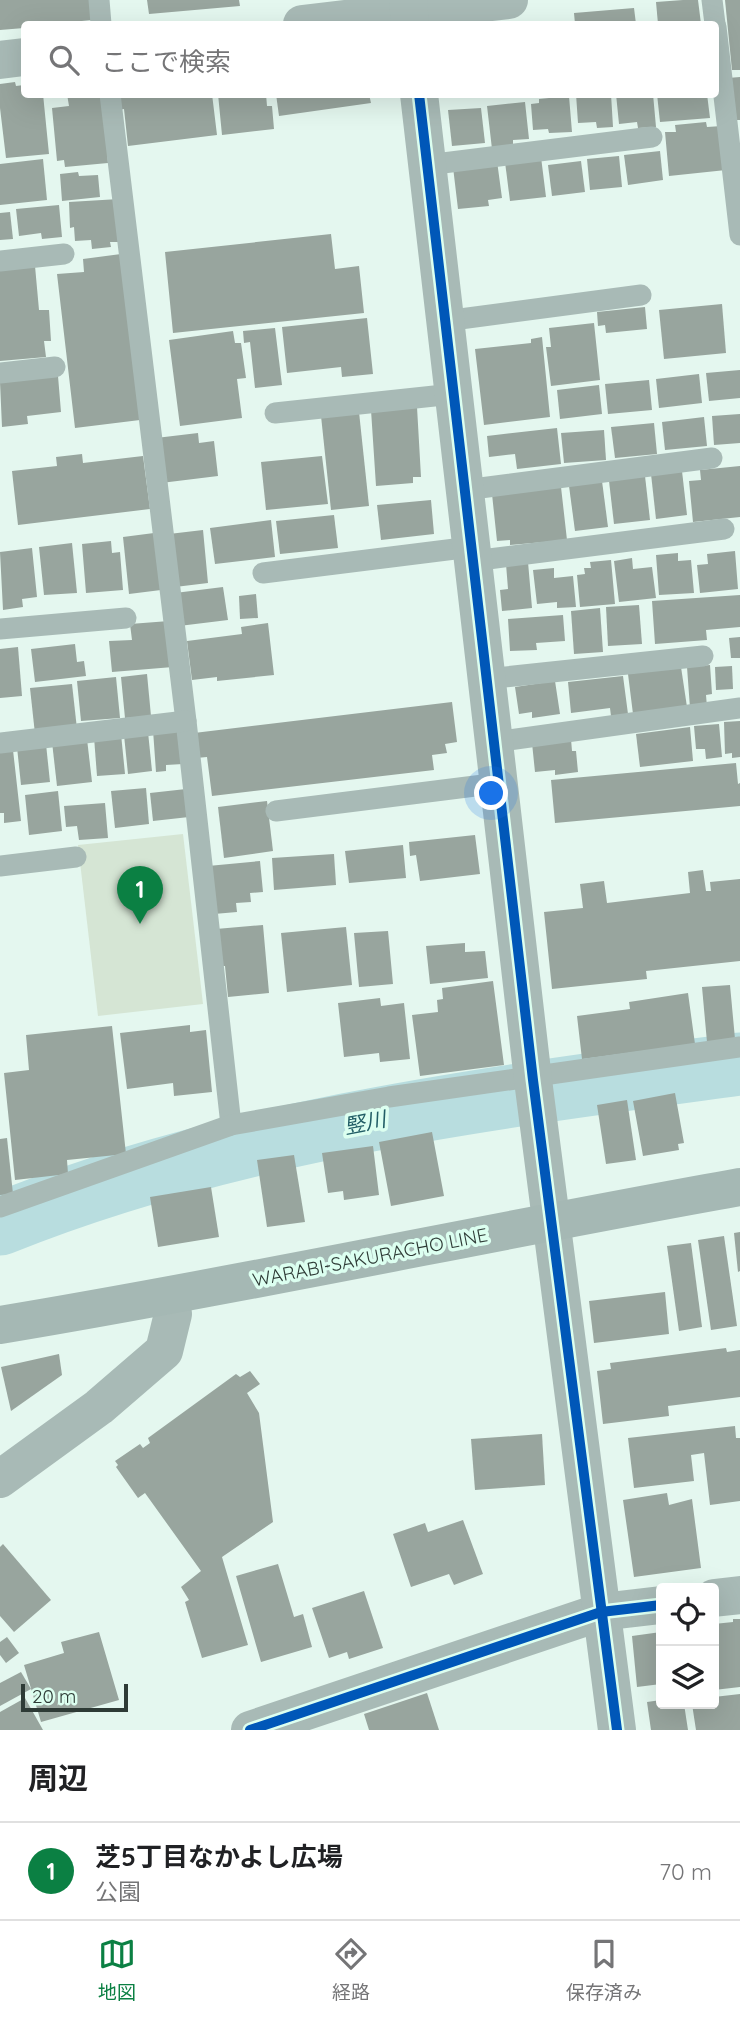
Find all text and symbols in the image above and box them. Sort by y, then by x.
search box [21,21,719,98]
icon: search [45,41,83,79]
text: ここで検索 [101,45,231,78]
your location [474,776,508,810]
pin: 1 [117,866,163,924]
water label: 竪川 [342,1105,390,1139]
street label: WARABI-SAKURACHO LINE [250,1222,490,1292]
map controls [656,1583,719,1709]
button: locate [656,1583,719,1646]
button: layers [656,1646,719,1709]
scale bar [21,1681,128,1713]
text: 20 m [32,1684,76,1708]
text: 周辺 [28,1759,88,1797]
text: 芝5丁目なかよし広場 [95,1840,343,1873]
text: 1 [47,1857,55,1886]
text: 70 m [659,1857,712,1886]
text: 公園 [95,1877,141,1906]
tab: 地図 [98,1935,136,2004]
tab: 経路 [332,1935,370,2004]
tab: 保存済み [566,1935,642,2004]

